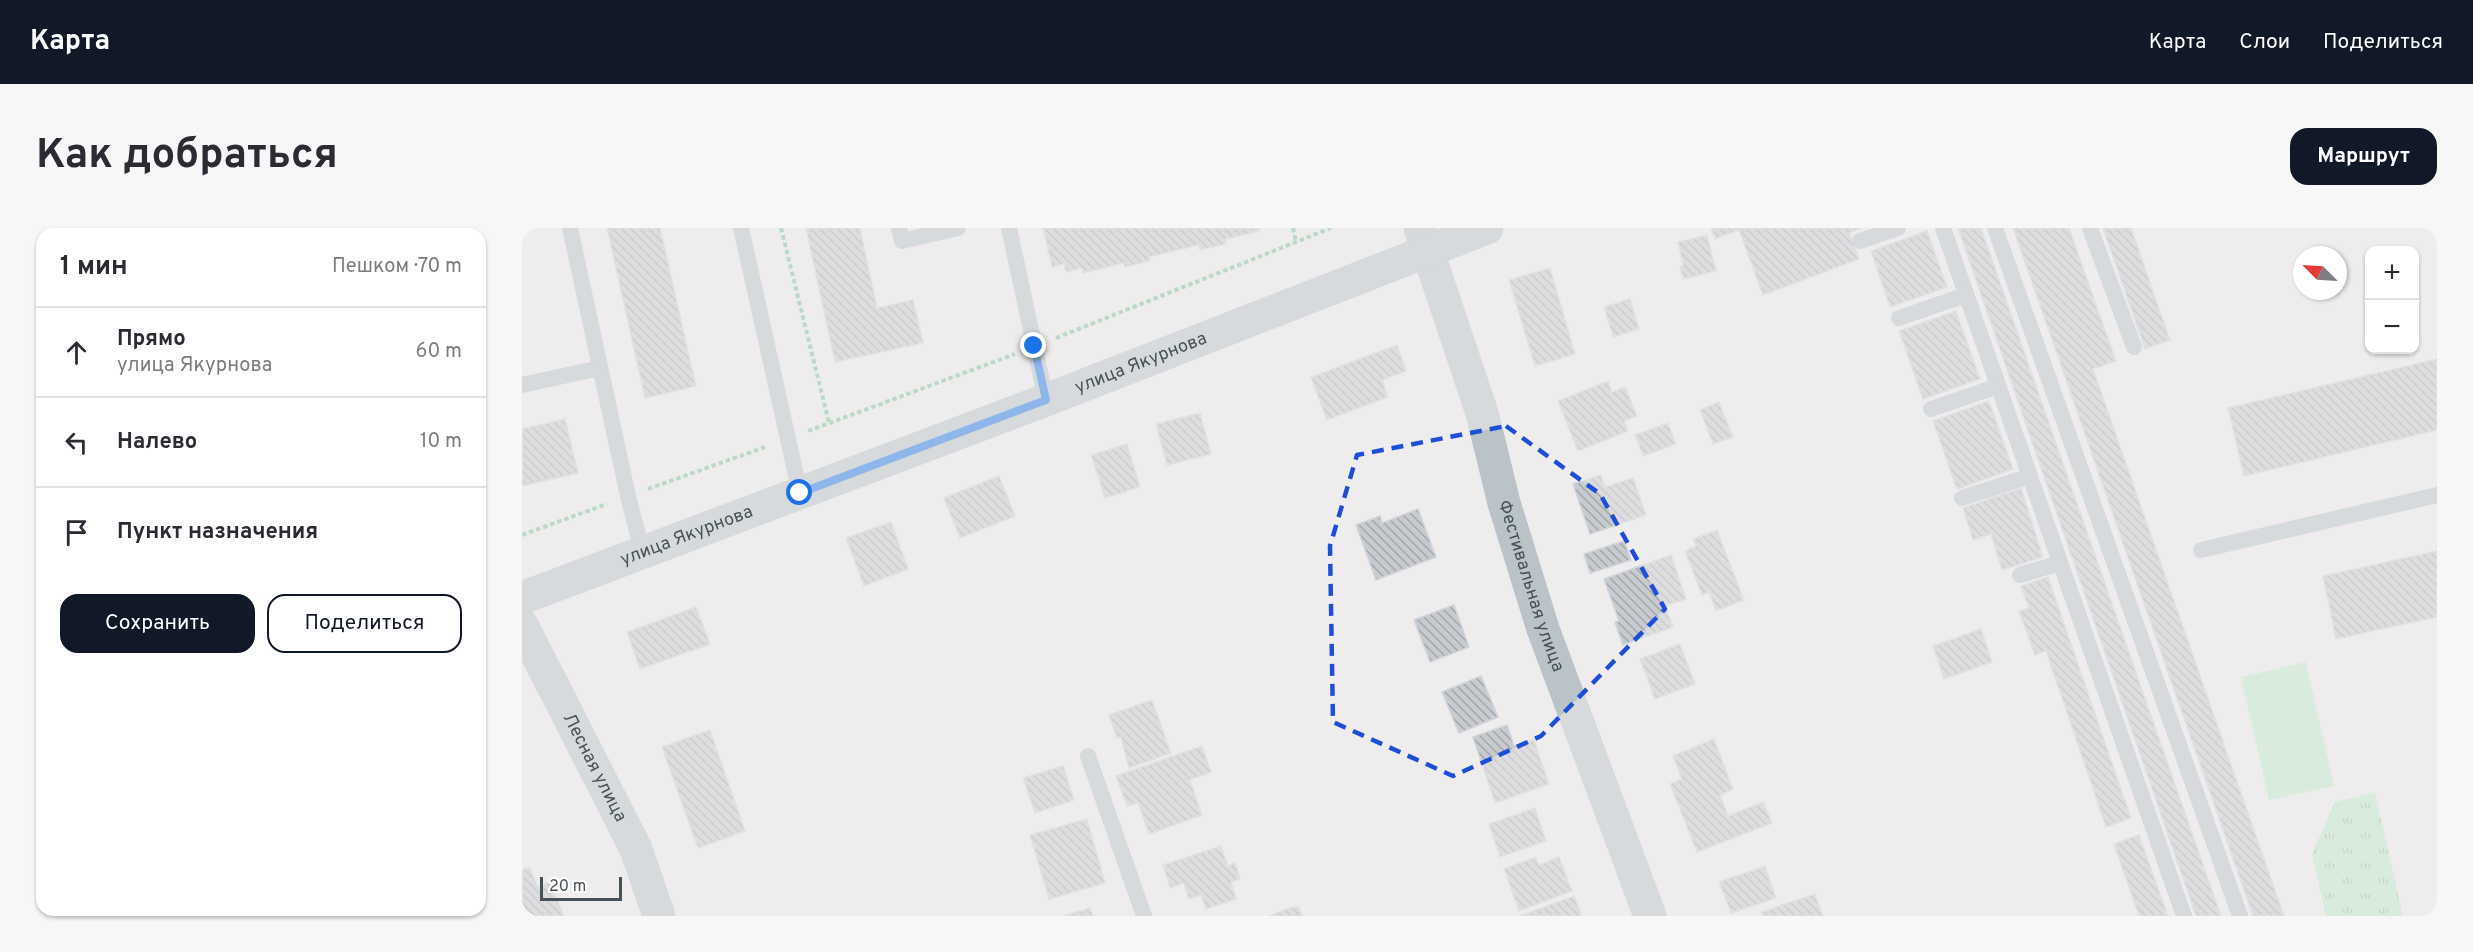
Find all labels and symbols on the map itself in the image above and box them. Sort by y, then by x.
north arrow [2293,246,2347,300]
street label: улица Якурнова [1072,327,1210,399]
route end [1020,332,1046,358]
route start [786,479,812,505]
street label: Фестивальная улица [1492,497,1569,675]
street label: улица Якурнова [617,500,756,571]
street label: Лесная улица [557,709,632,826]
scale bar [540,874,622,902]

